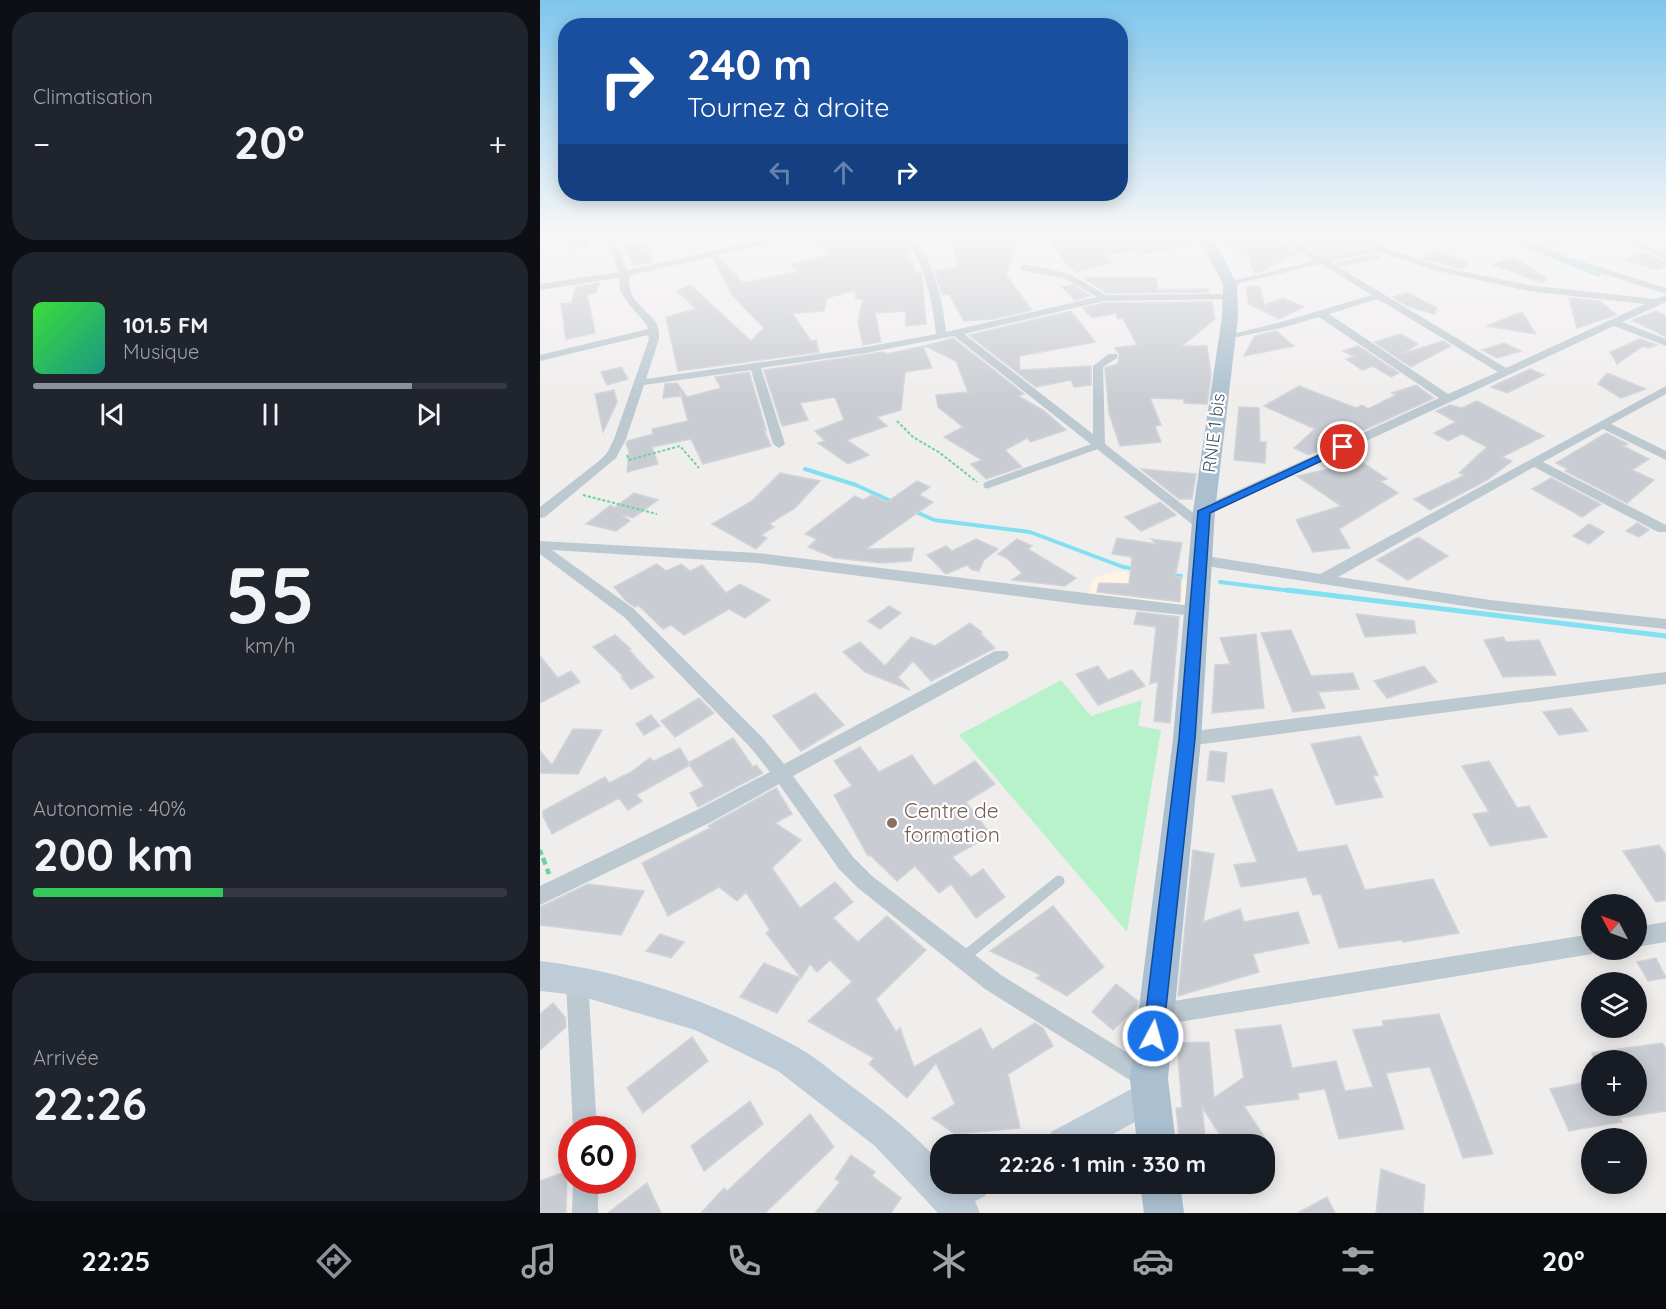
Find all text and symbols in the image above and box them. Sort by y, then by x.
text: 240 m [687,38,812,91]
icon: right [588,42,666,120]
text: Climatisation [33,84,153,109]
text: Tournez à droite [687,90,890,124]
text: 20° [234,114,305,170]
text: − [33,123,50,164]
text: + [488,123,507,164]
icon: left [764,156,797,189]
icon: ahead [827,156,860,189]
icon: right [890,156,923,189]
text: 101.5 FM [123,311,208,339]
text: Musique [123,339,199,364]
street label: RNIE 1 bis [1197,392,1230,474]
icon: previous [96,398,129,431]
icon: pause [254,398,287,431]
icon: next [412,398,445,431]
pin [1317,421,1368,472]
icon: arrive [1326,430,1359,463]
text: 55 [225,545,315,643]
text: km/h [245,633,295,658]
text: Autonomie · 40% [33,796,186,821]
place label: Centre de formation [904,797,1000,847]
marker: Centre de formation [885,816,899,830]
text: 200 km [33,826,194,882]
north arrow [1581,894,1647,960]
map controls [1581,894,1647,1194]
button: layers [1581,972,1647,1038]
position arrow [1121,1004,1185,1068]
text: Arrivée [33,1045,99,1070]
button: + [1581,1050,1647,1116]
text: 22:26 [33,1075,147,1131]
speed limit sign: 60 [558,1116,636,1194]
button: − [1581,1128,1647,1194]
text: 22:26 · 1 min · 330 m [999,1150,1206,1178]
icon: directions [313,1240,355,1282]
icon: music [518,1240,560,1282]
icon: phone [723,1240,765,1282]
icon: climate [928,1240,970,1282]
icon: car [1132,1240,1174,1282]
icon: filters [1337,1240,1379,1282]
text: 22:25 [81,1244,150,1278]
text: 20° [1542,1244,1585,1278]

